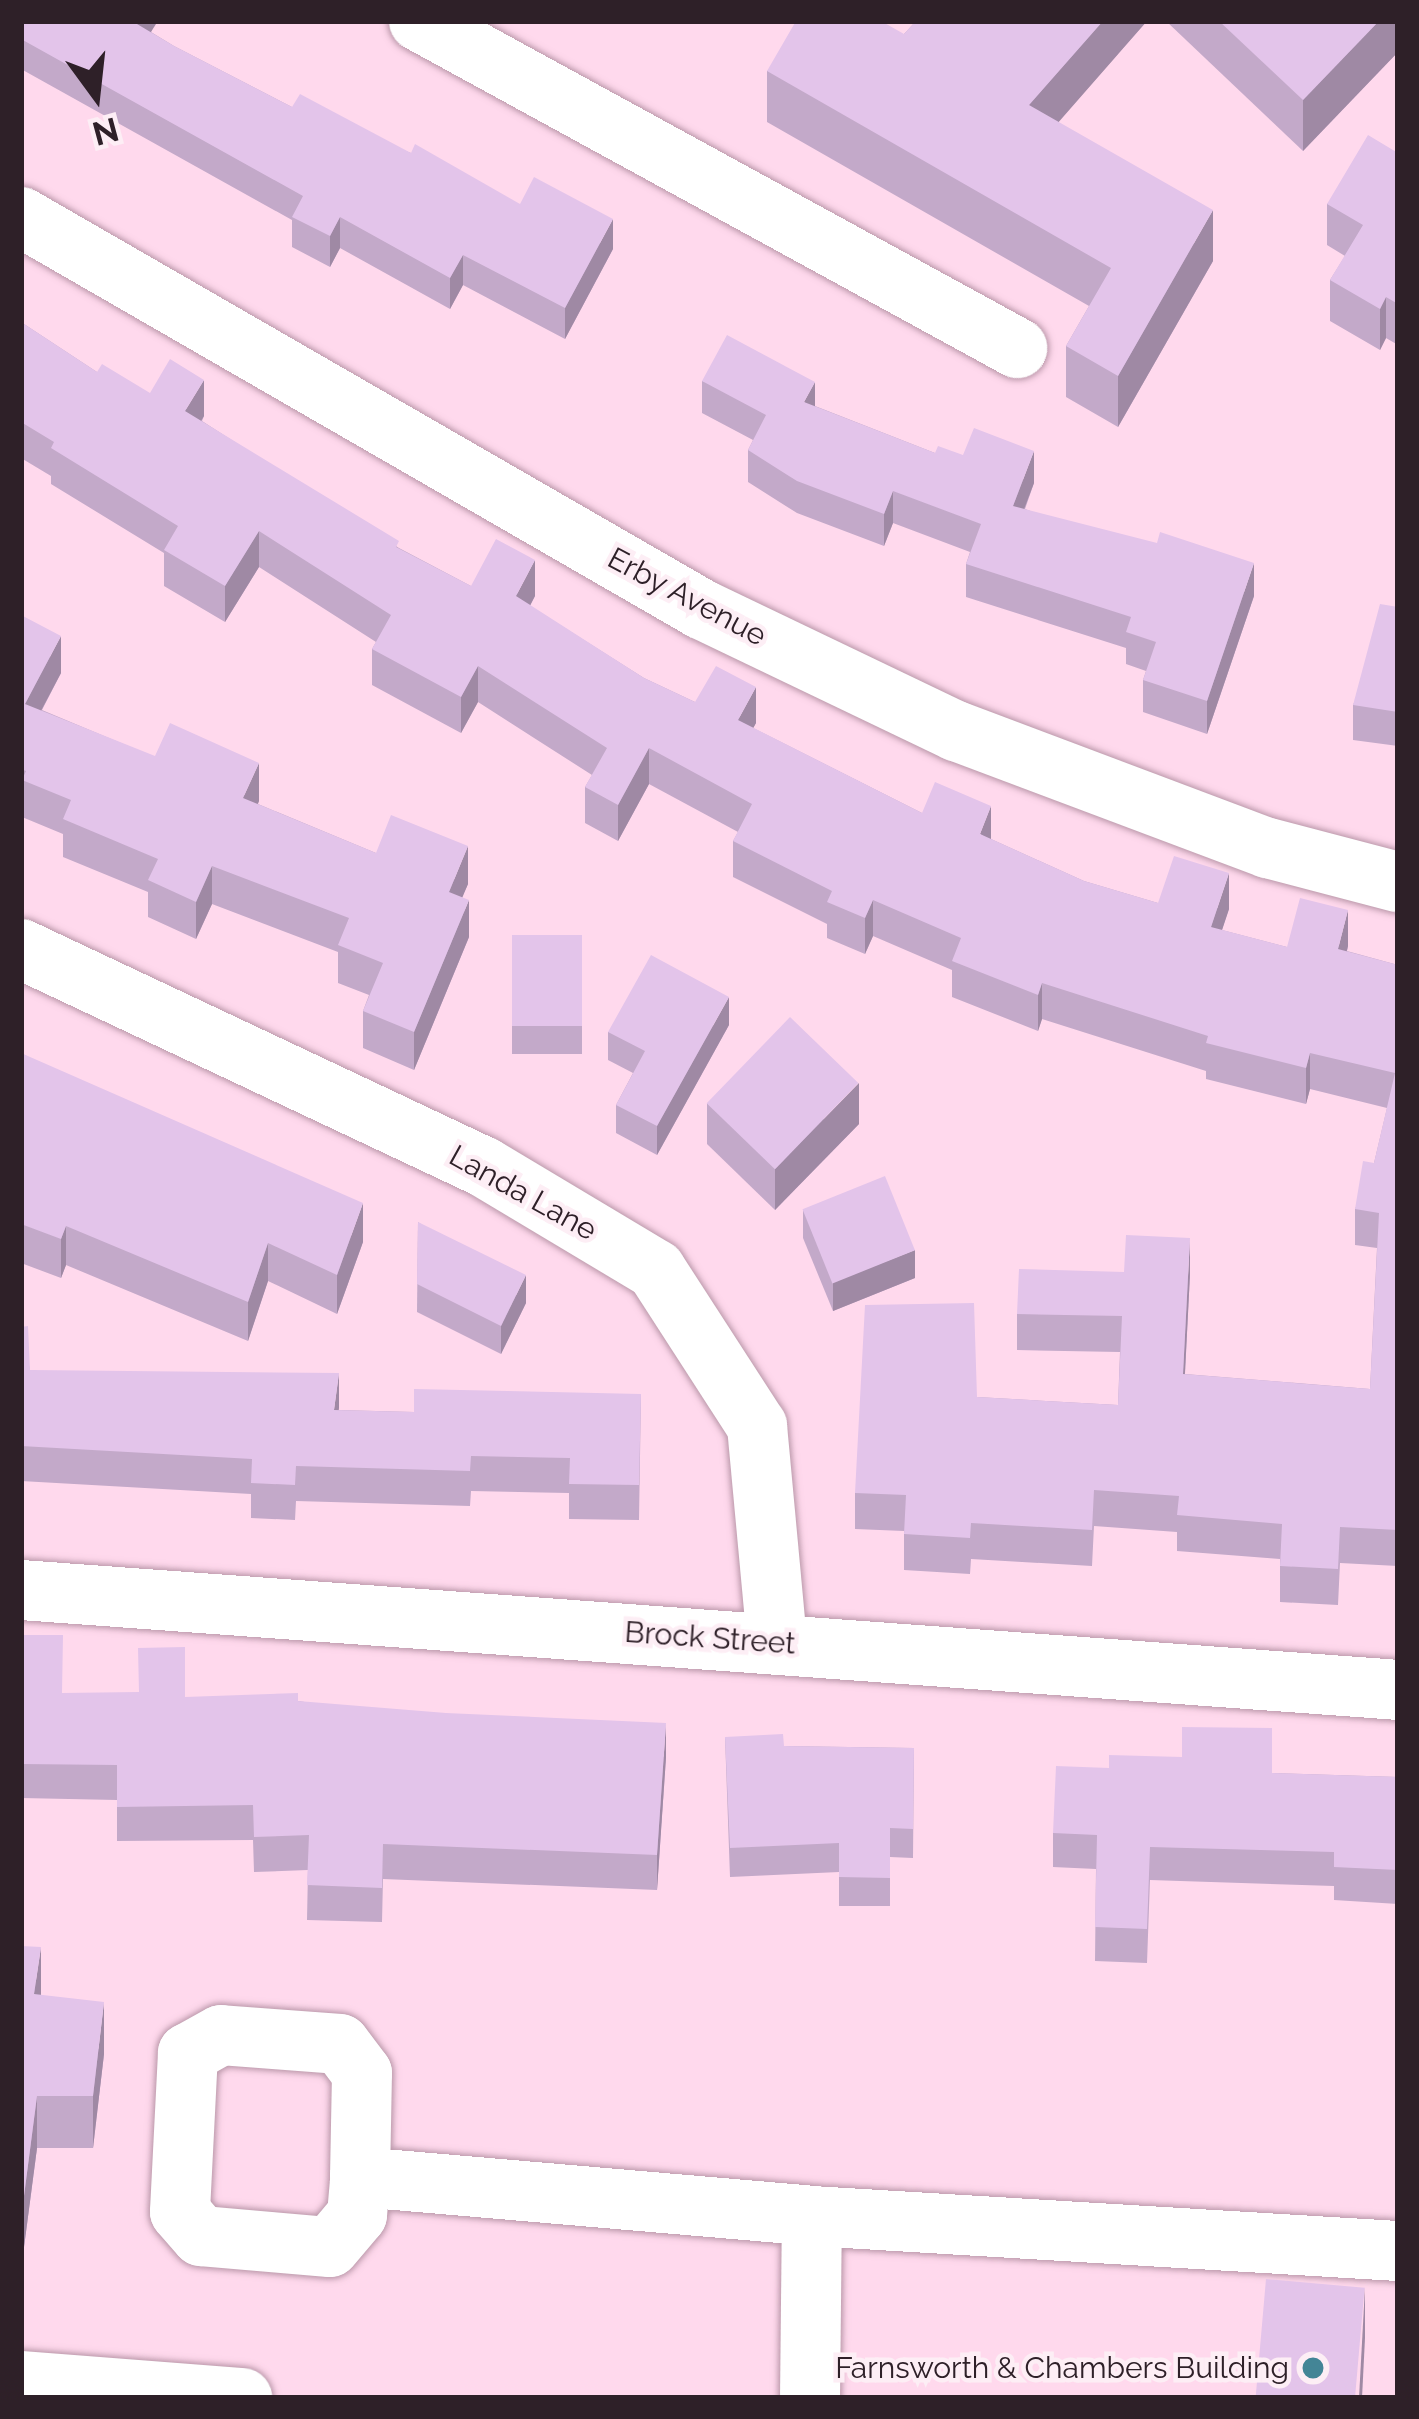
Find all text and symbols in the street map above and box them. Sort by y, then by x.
north arrow [36,36,156,156]
text: N [88,109,123,153]
street label: Erby Avenue [601,540,773,654]
street label: Landa Lane [443,1138,603,1248]
street label: Brock Street [623,1614,797,1662]
place label: Farnsworth & Chambers Building [835,2350,1289,2386]
marker: Farnsworth & Chambers Building [1300,2355,1326,2381]

